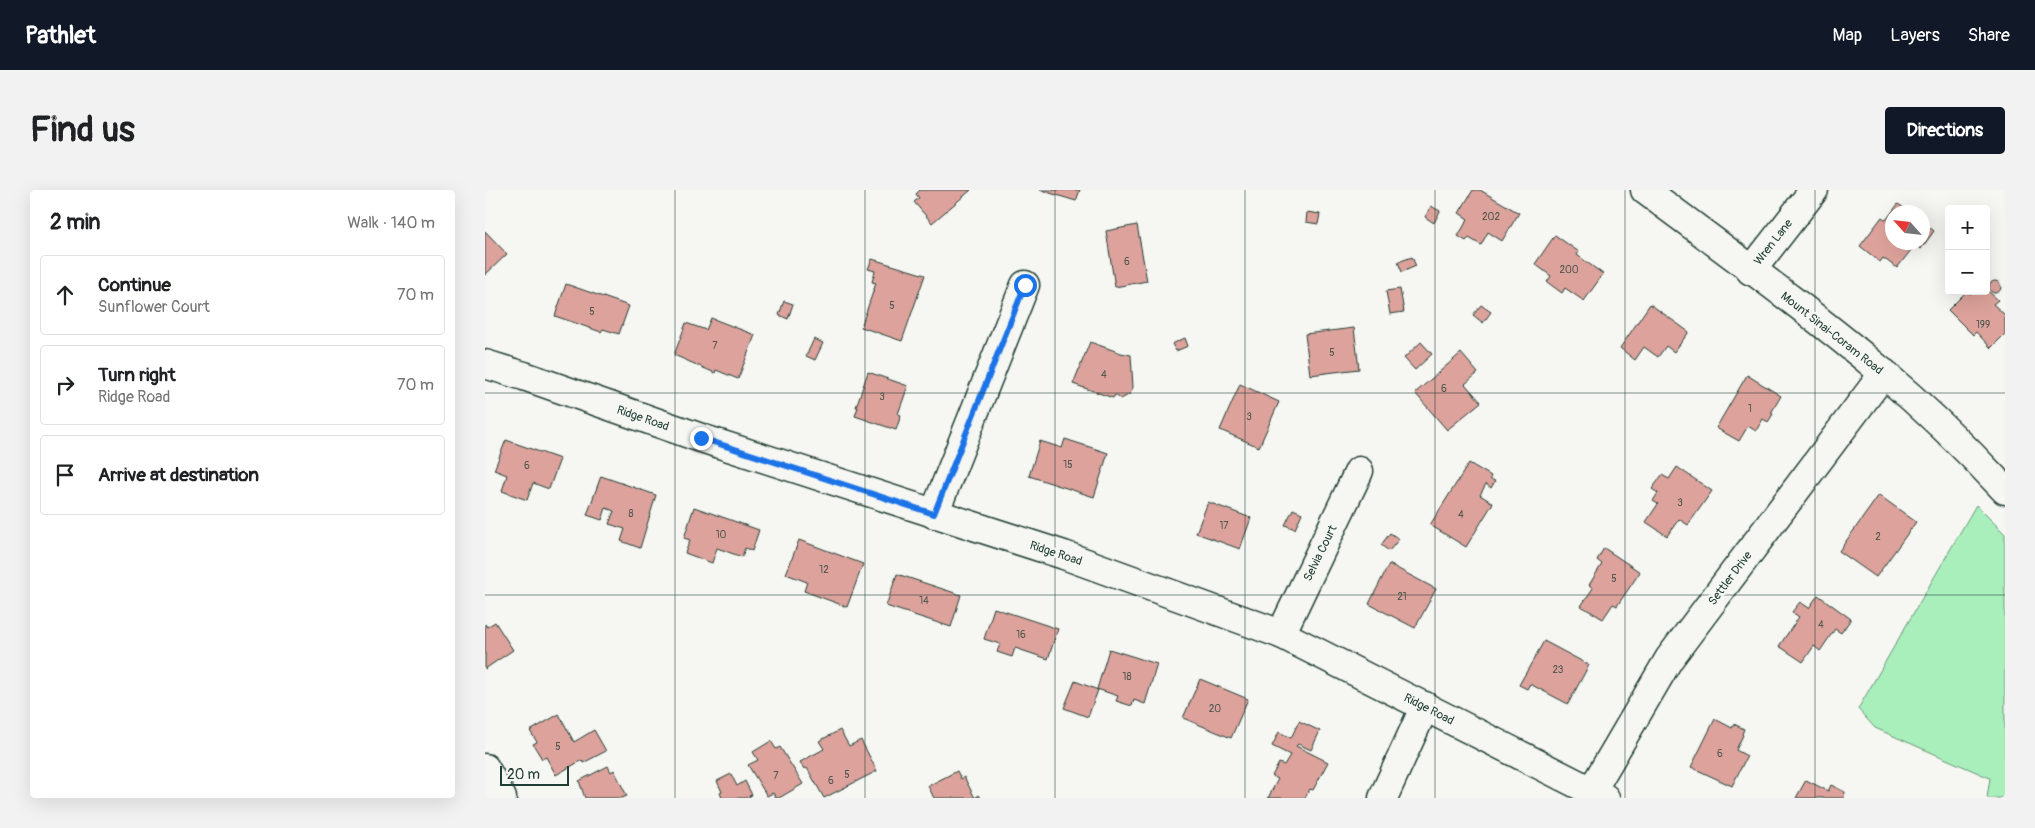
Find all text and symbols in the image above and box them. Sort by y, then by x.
text: Pathlet [25,21,96,50]
text: Map [1833,24,1862,47]
text: Layers [1890,24,1940,47]
text: Share [1968,24,2010,47]
button: Directions [1885,107,2005,154]
text: Find us [30,108,135,152]
north arrow [1885,205,1930,250]
map controls [1945,205,1990,295]
button: + [1945,205,1990,250]
text: 2 min [50,209,100,236]
house number: 202 [1482,211,1500,223]
text: Walk · 140 m [347,213,435,233]
street label: Wren Lane [1751,216,1796,268]
button: − [1945,250,1990,295]
house number: 6 [1124,256,1130,268]
house number: 200 [1559,264,1579,276]
text: Continue [98,273,171,297]
route start [1014,274,1037,297]
icon: ahead [51,281,79,309]
text: 70 m [397,285,434,305]
street label: Mount Sinai-Coram Road [1778,289,1886,378]
text: Sunflower Court [98,297,210,317]
house number: 5 [889,300,895,312]
house number: 5 [589,306,595,318]
house number: 199 [1976,319,1990,331]
house number: 7 [712,340,718,352]
house number: 5 [1329,347,1335,359]
text: Turn right [98,363,176,387]
house number: 4 [1101,369,1107,381]
icon: right [51,371,79,399]
text: 70 m [397,375,434,395]
house number: 6 [1441,383,1447,395]
text: Ridge Road [98,387,170,407]
house number: 3 [879,391,885,403]
street label: Ridge Road [615,403,671,434]
house number: 1 [1748,403,1752,415]
house number: 3 [1246,411,1252,423]
route end [690,427,713,450]
house number: 15 [1063,459,1073,471]
house number: 6 [524,460,530,472]
icon: arrive [51,461,79,489]
text: Arrive at destination [98,463,259,487]
house number: 3 [1677,497,1683,509]
house number: 8 [628,508,634,520]
house number: 4 [1458,509,1464,521]
house number: 17 [1219,520,1229,532]
street label: Selvia Court [1300,523,1341,584]
house number: 10 [716,529,727,541]
house number: 2 [1875,531,1881,543]
street label: Ridge Road [1028,538,1084,569]
street label: Settler Drive [1705,548,1756,608]
house number: 12 [819,564,829,576]
house number: 5 [1611,573,1617,585]
house number: 21 [1397,591,1407,603]
house number: 14 [919,595,929,607]
house number: 4 [1818,619,1824,631]
house number: 16 [1016,629,1026,641]
house number: 23 [1553,664,1564,676]
house number: 18 [1123,671,1131,683]
street label: Ridge Road [1401,690,1456,729]
house number: 20 [1209,703,1221,715]
house number: 5 [555,741,561,753]
house number: 6 [1717,748,1723,760]
scale bar [500,763,569,786]
text: 20 m [507,766,540,783]
house number: 5 [844,769,850,781]
house number: 7 [773,770,779,782]
house number: 6 [828,775,834,787]

